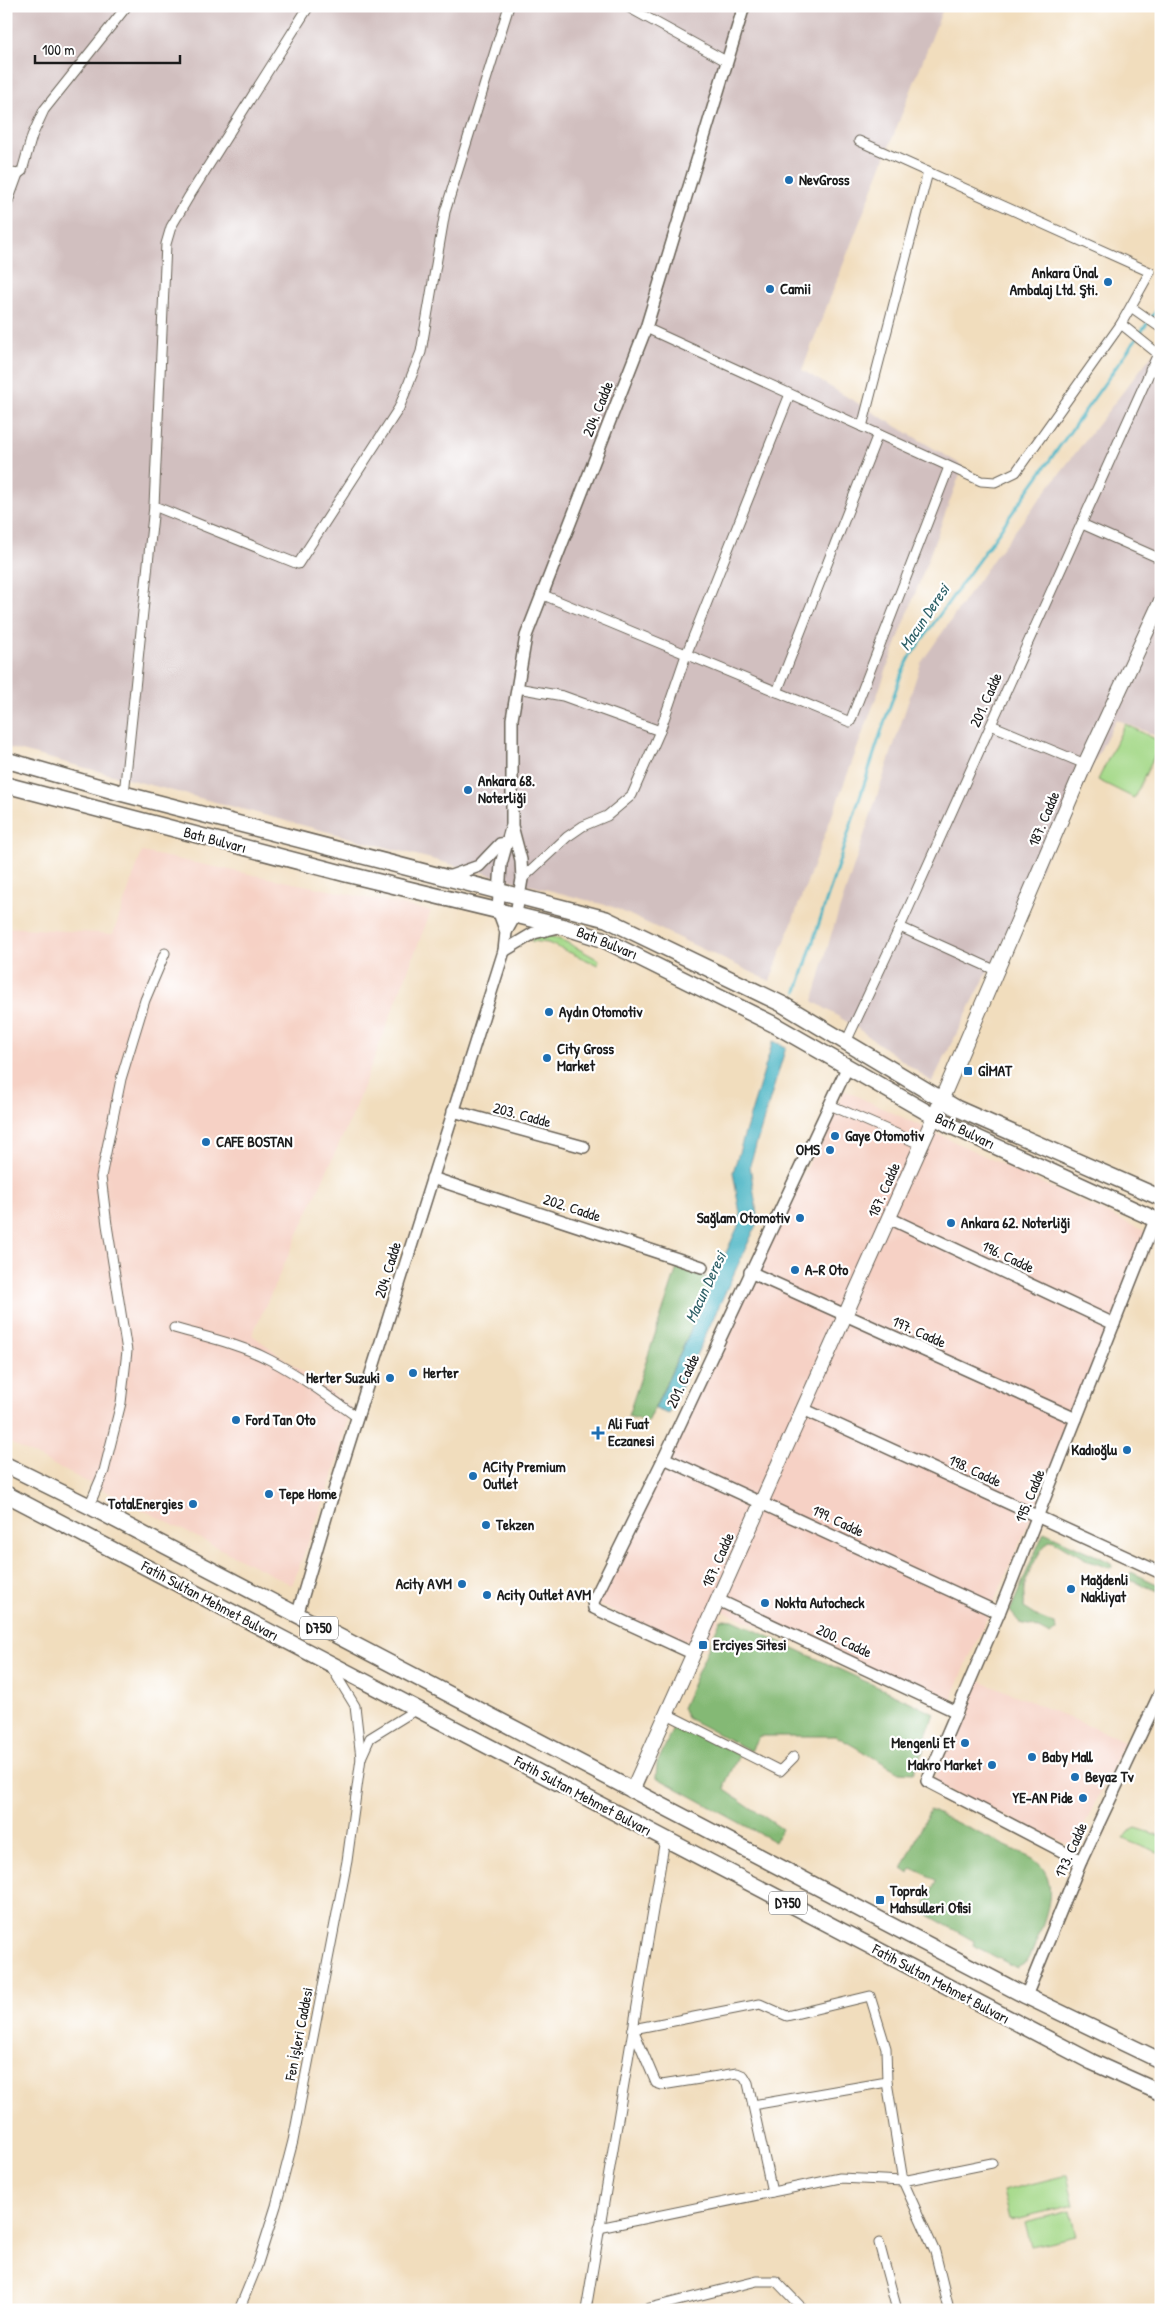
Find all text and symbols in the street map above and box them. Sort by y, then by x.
scale bar [35,32,180,64]
text: 100 m [42,39,75,60]
place label: NevGross [799,169,850,190]
marker: NevGross [783,174,795,186]
place label: Ankara Ünal Ambalaj Ltd. Şti. [1010,262,1099,300]
marker: Ankara Ünal Ambalaj Ltd. Şti. [1102,276,1114,288]
place label: Camii [780,278,811,299]
marker: Camii [764,283,776,295]
street label: 204. Cadde [577,378,618,440]
water label: Macun Deresi [894,578,955,654]
street label: 201. Cadde [964,669,1007,730]
place label: Ankara 68. Noterliği [478,770,535,809]
marker: Ankara 68. Noterliği [462,784,474,796]
street label: 187. Cadde [1023,788,1065,850]
street label: Batı Bulvarı [181,821,249,858]
street label: Batı Bulvarı [574,921,641,964]
place label: Aydın Otomotiv [559,1001,643,1023]
marker: Aydın Otomotiv [543,1006,555,1018]
place label: City Gross Market [557,1038,614,1076]
marker: City Gross Market [541,1052,553,1064]
place label: GİMAT [978,1060,1013,1081]
marker: GİMAT [962,1065,974,1077]
street label: 203. Cadde [491,1097,553,1132]
street label: Batı Bulvarı [932,1107,999,1154]
place label: Gaye Otomotiv [845,1125,925,1147]
marker: Gaye Otomotiv [829,1130,841,1142]
place label: CAFE BOSTAN [216,1131,292,1152]
marker: CAFE BOSTAN [200,1136,212,1148]
place label: OMS [796,1139,820,1160]
marker: OMS [824,1144,836,1156]
street label: 187. Cadde [862,1159,905,1220]
street label: 202. Cadde [541,1188,604,1227]
place label: Sağlam Otomotiv [697,1207,791,1229]
marker: Sağlam Otomotiv [794,1212,806,1224]
place label: Ankara 62. Noterliği [961,1212,1070,1234]
marker: Ankara 62. Noterliği [945,1217,957,1229]
street label: 196. Cadde [979,1235,1038,1278]
street label: 204. Cadde [369,1239,406,1301]
water label: Macun Deresi [679,1247,732,1326]
place label: A-R Oto [805,1259,848,1280]
marker: A-R Oto [789,1264,801,1276]
street label: 197. Cadde [889,1310,949,1353]
street label: 201. Cadde [661,1350,704,1411]
place label: Herter [423,1362,459,1383]
place label: Herter Suzuki [306,1367,380,1388]
marker: Herter [407,1367,419,1379]
marker: Herter Suzuki [384,1372,396,1384]
place label: Ford Tan Oto [245,1409,315,1430]
place label: Ali Fuat Eczanesi [608,1413,655,1451]
marker: Ford Tan Oto [230,1414,242,1426]
marker: Ali Fuat Eczanesi [592,1427,604,1439]
place label: Kadıoğlu [1071,1439,1118,1461]
marker: Kadıoğlu [1121,1444,1133,1456]
street label: 198. Cadde [945,1449,1005,1492]
place label: ACity Premium Outlet [483,1456,566,1494]
street label: 195. Cadde [1009,1466,1050,1526]
marker: ACity Premium Outlet [467,1470,479,1482]
place label: Tepe Home [278,1483,337,1505]
marker: Tepe Home [263,1488,275,1500]
place label: TotalEnergies [107,1493,183,1515]
marker: TotalEnergies [187,1498,199,1510]
street label: 199. Cadde [809,1499,868,1542]
place label: Tekzen [495,1514,535,1535]
marker: Tekzen [480,1519,492,1531]
street label: 187. Cadde [696,1529,739,1590]
street label: Fatih Sultan Mehmet Bulvarı [137,1555,282,1646]
place label: Mağdenli Nakliyat [1081,1569,1128,1608]
place label: Acity AVM [396,1573,452,1595]
marker: Acity AVM [456,1578,468,1590]
marker: Mağdenli Nakliyat [1065,1583,1077,1595]
place label: Acity Outlet AVM [497,1584,591,1606]
marker: Acity Outlet AVM [481,1589,493,1601]
place label: Nokta Autocheck [775,1592,865,1613]
marker: Nokta Autocheck [759,1597,771,1609]
road number: D750 [300,1616,338,1640]
street label: 200. Cadde [813,1619,875,1663]
place label: Erciyes Sitesi [713,1634,787,1656]
marker: Erciyes Sitesi [697,1639,709,1651]
place label: Mengenli Et [891,1732,956,1754]
marker: Mengenli Et [959,1737,971,1749]
place label: Baby Mall [1042,1746,1093,1768]
street label: Fatih Sultan Mehmet Bulvarı [510,1750,655,1841]
marker: Baby Mall [1026,1751,1038,1763]
place label: Makro Market [908,1754,983,1775]
marker: Makro Market [986,1759,998,1771]
place label: Beyaz Tv [1085,1766,1135,1788]
marker: Beyaz Tv [1069,1771,1081,1783]
place label: YE-AN Pide [1013,1787,1073,1808]
marker: YE-AN Pide [1077,1792,1089,1804]
street label: 173. Cadde [1049,1819,1092,1881]
place label: Toprak Mahsulleri Ofisi [889,1880,971,1918]
road number: D750 [769,1892,807,1915]
marker: Toprak Mahsulleri Ofisi [874,1894,886,1906]
street label: Fatih Sultan Mehmet Bulvarı [868,1938,1013,2029]
street label: Fen İşleri Caddesi [279,1985,318,2083]

